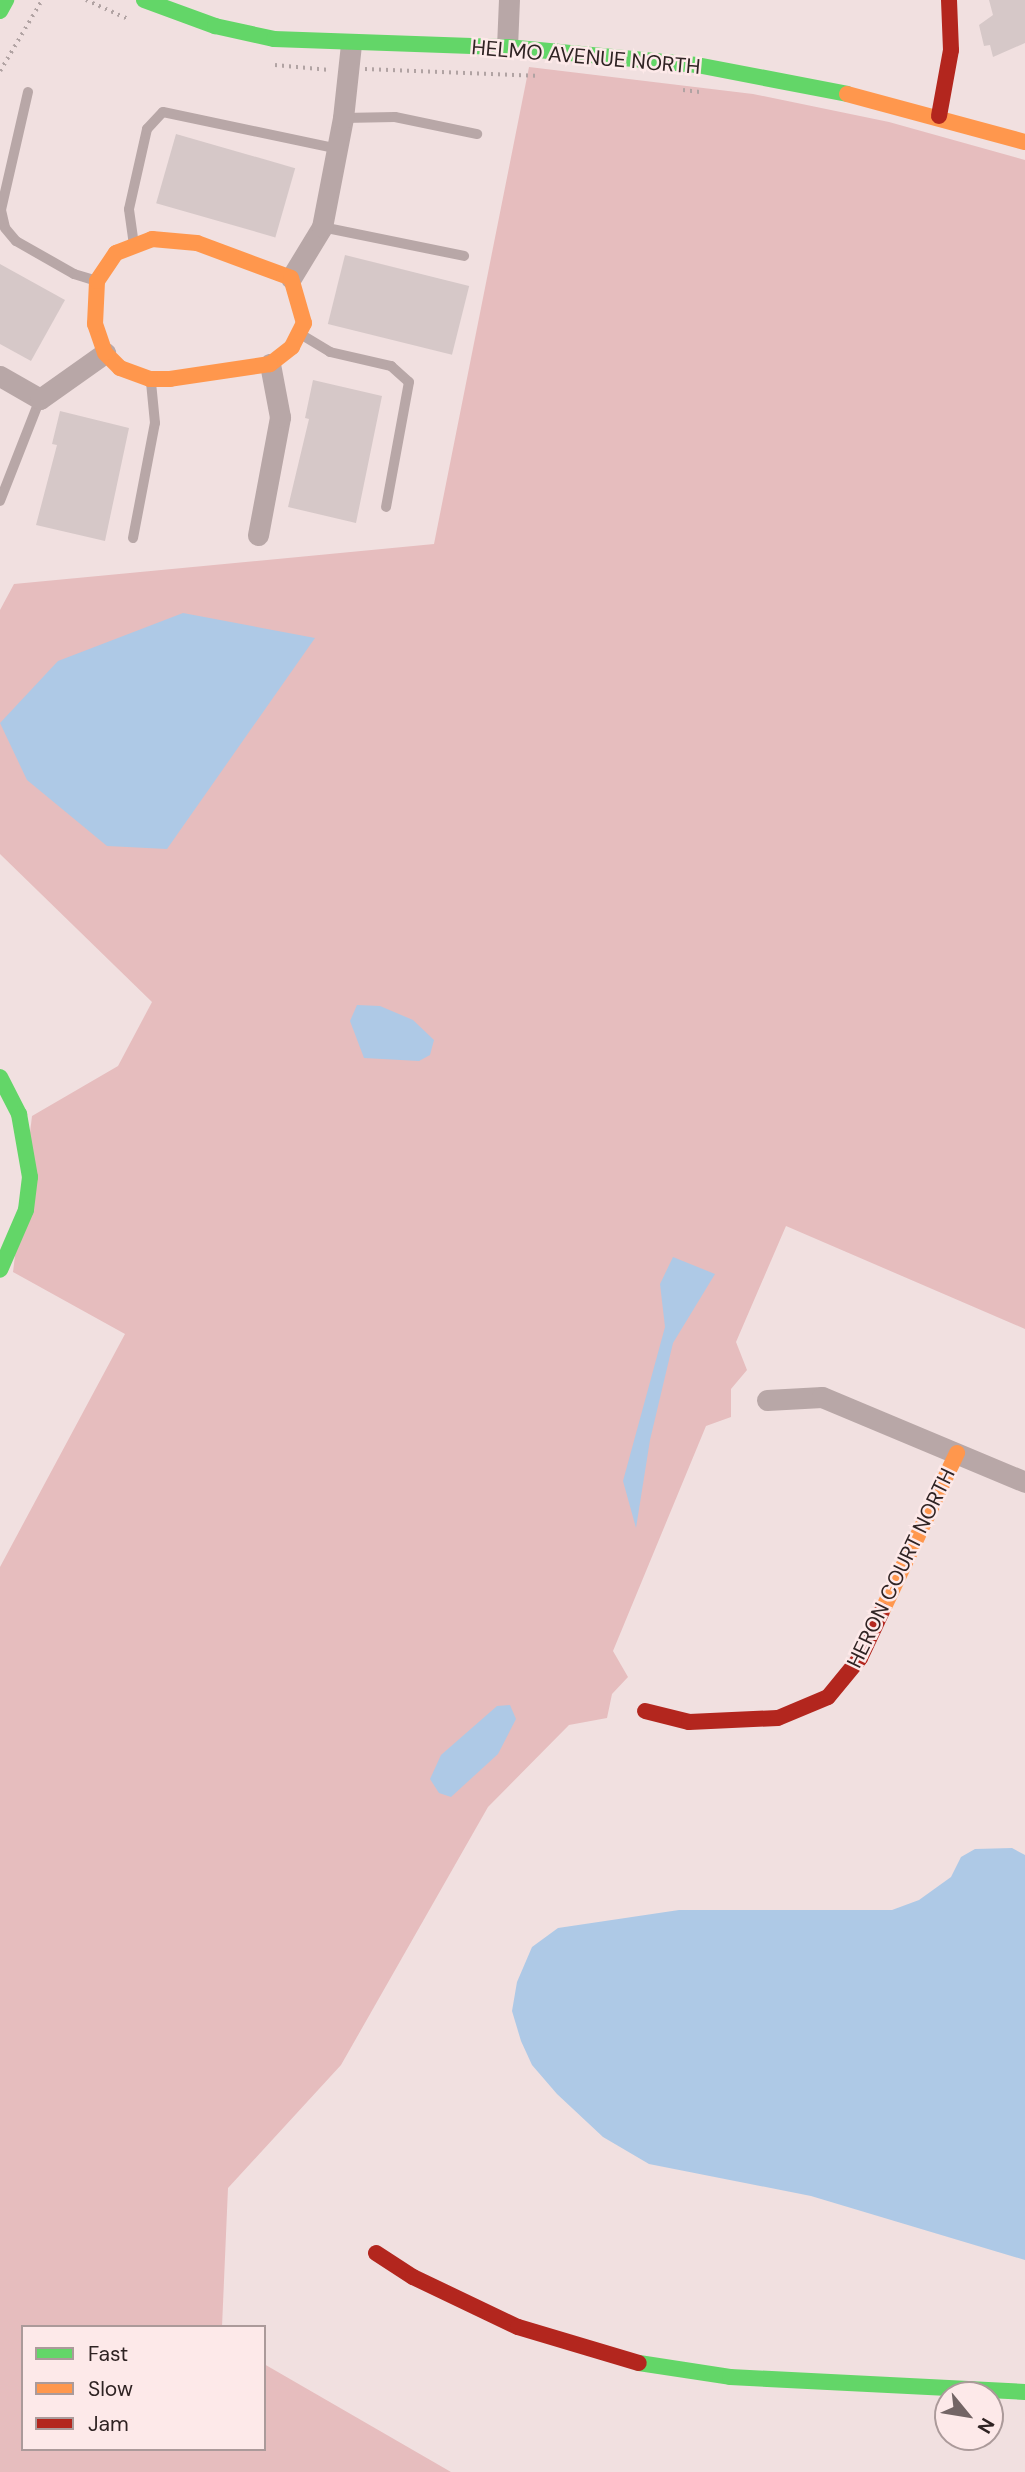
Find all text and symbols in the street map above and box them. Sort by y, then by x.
street label: HELMO AVENUE NORTH [471,34,701,80]
street label: HERON COURT NORTH [842,1464,960,1672]
legend [21,2325,266,2451]
text: Fast [88,2340,128,2368]
text: Slow [88,2375,133,2403]
north arrow [934,2381,1004,2451]
text: Jam [88,2410,129,2438]
text: N [972,2413,1000,2438]

